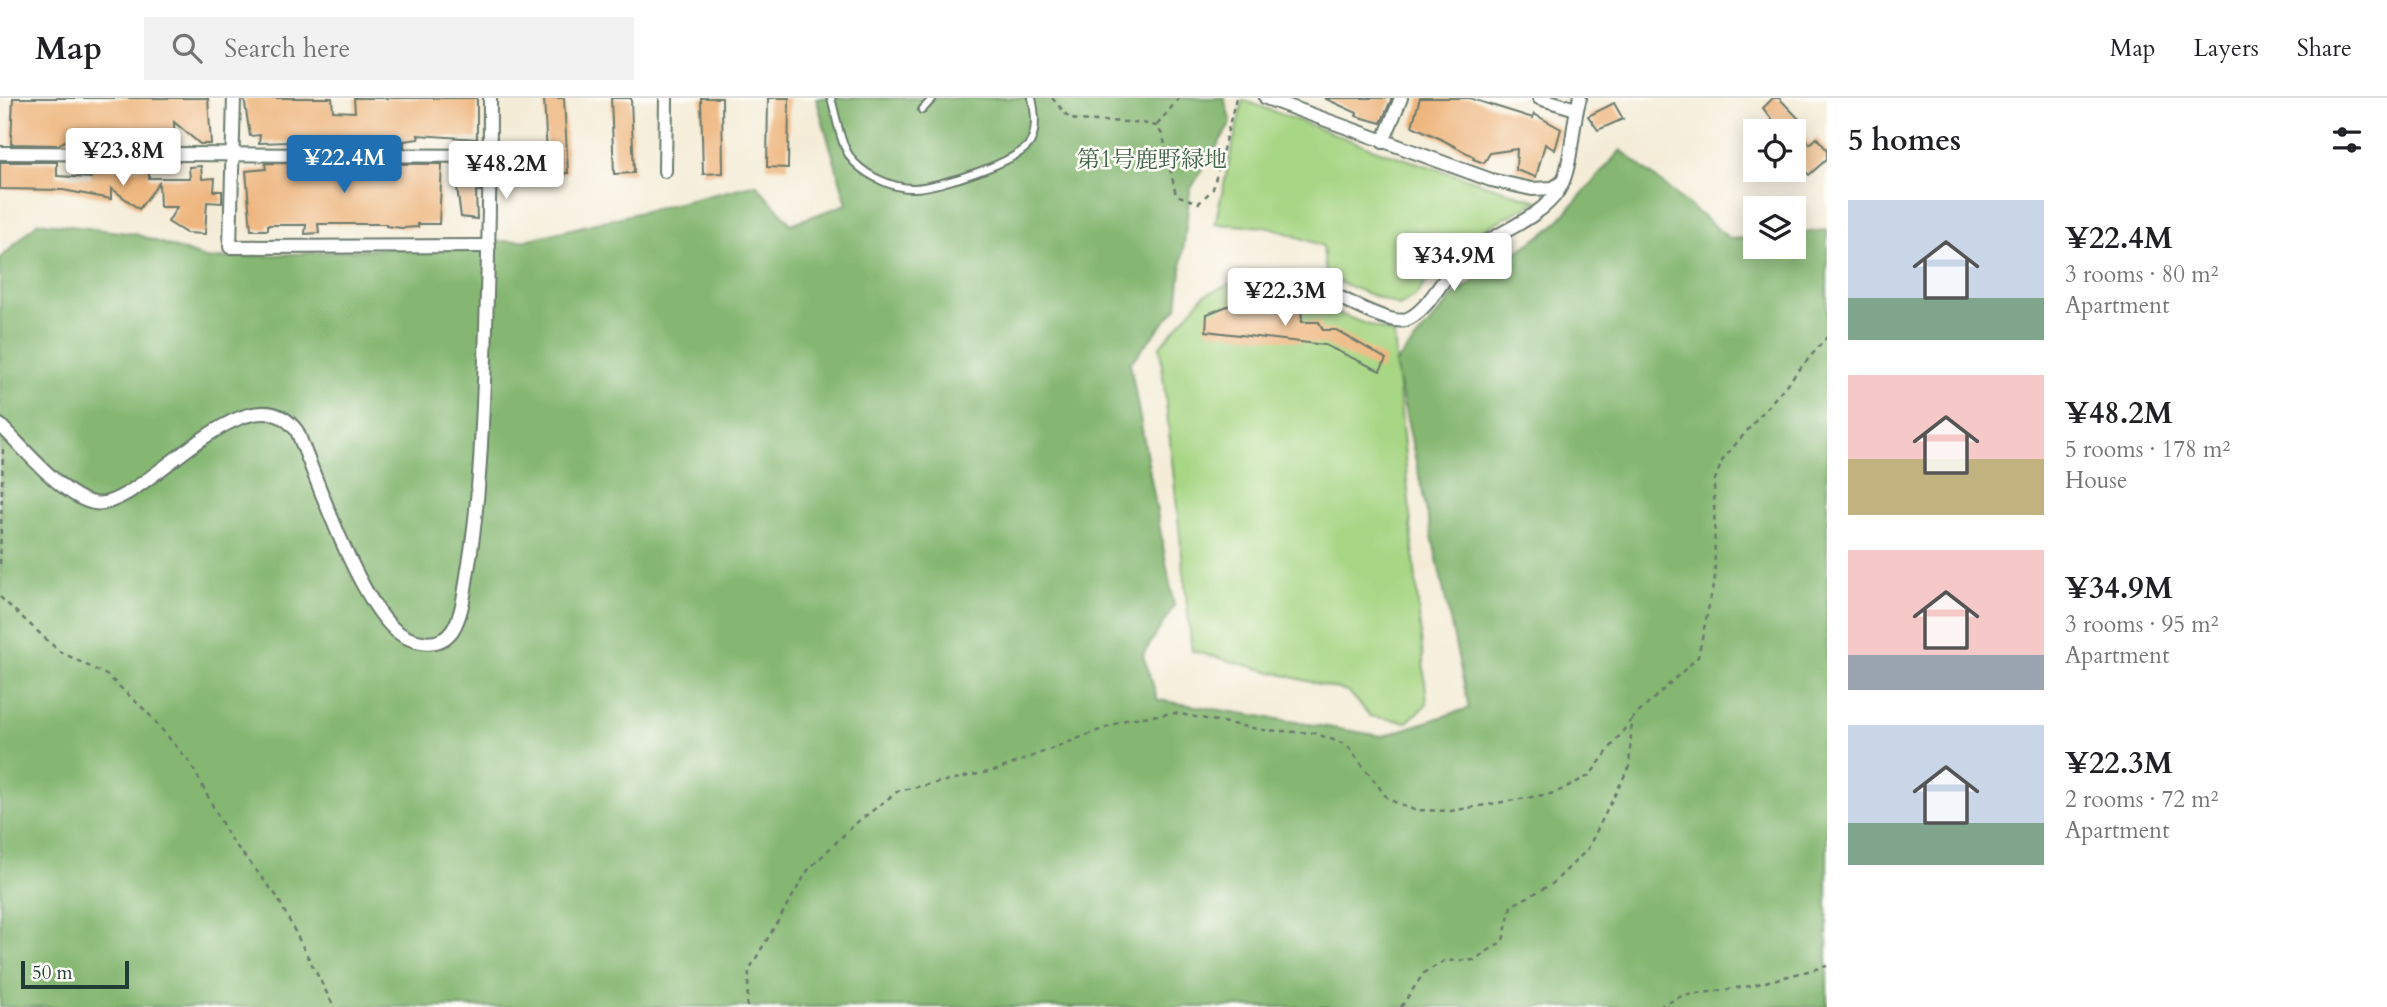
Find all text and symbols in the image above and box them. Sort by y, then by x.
search box [144,17,634,80]
text: Map [35,26,102,71]
icon: search [168,29,206,67]
text: Search here [224,31,350,66]
text: Map [2110,32,2156,65]
text: Layers [2194,32,2259,65]
text: Share [2297,32,2352,65]
map controls [1743,119,1806,259]
button: locate [1743,119,1806,182]
text: 5 homes [1848,120,1961,161]
icon: filters [2328,121,2366,159]
pin: ¥23.8M [66,129,180,188]
text: ¥23.8M [82,135,164,166]
pin: ¥22.4M [287,136,401,195]
pin: ¥48.2M [449,141,563,201]
text: ¥22.4M [303,142,385,173]
park label: 第1号鹿野緑地 [1077,144,1227,175]
text: ¥48.2M [465,148,547,179]
button: layers [1743,196,1806,259]
text: ¥22.4M [2065,218,2173,259]
icon: home [1904,228,1988,312]
pin: ¥34.9M [1397,234,1511,293]
text: ¥34.9M [1413,240,1495,271]
text: 3 rooms · 80 m² [2065,259,2218,290]
pin: ¥22.3M [1228,268,1342,328]
text: ¥22.3M [1244,275,1326,306]
text: Apartment [2065,290,2169,321]
text: ¥48.2M [2065,393,2173,434]
icon: home [1904,403,1988,487]
text: 5 rooms · 178 m² [2065,434,2230,465]
text: House [2065,465,2127,496]
text: ¥34.9M [2065,568,2173,609]
icon: home [1904,578,1988,662]
text: 3 rooms · 95 m² [2065,609,2218,640]
text: Apartment [2065,640,2169,671]
text: ¥22.3M [2065,743,2173,784]
icon: home [1904,753,1988,837]
text: 2 rooms · 72 m² [2065,784,2218,815]
text: Apartment [2065,815,2169,846]
scale bar [21,958,130,990]
text: 50 m [32,960,73,986]

